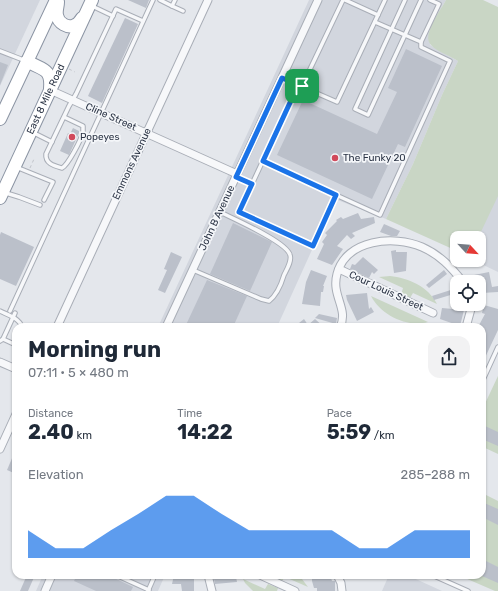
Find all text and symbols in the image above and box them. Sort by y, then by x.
street label: East 8 Mile Road [24,62,68,136]
pin [285,69,319,103]
icon: arrive [291,75,313,97]
street label: Cline Street [84,100,138,134]
street label: Emmons Avenue [110,126,154,202]
place label: Popeyes [80,131,120,143]
marker: Popeyes [67,132,77,142]
place label: The Funky 20 [343,152,406,164]
marker: The Funky 20 [330,153,340,163]
street label: John B Avenue [197,183,238,253]
north arrow [450,231,486,267]
map controls [450,231,486,311]
street label: Cour Louis Street [347,269,425,314]
button: locate [450,275,486,311]
text: Morning run [28,336,161,363]
button: share [428,336,470,378]
text: 07:11 · 5 × 480 m [28,365,129,380]
text: Distance [28,407,73,420]
text: Time [177,407,202,420]
text: Pace [327,407,352,420]
text: 2.40 [28,420,74,444]
text: 14:22 [177,420,233,444]
text: 5:59 [327,420,371,444]
text: km [74,429,92,442]
text: /km [371,429,395,442]
text: Elevation [28,467,84,482]
text: 285–288 m [401,467,470,482]

